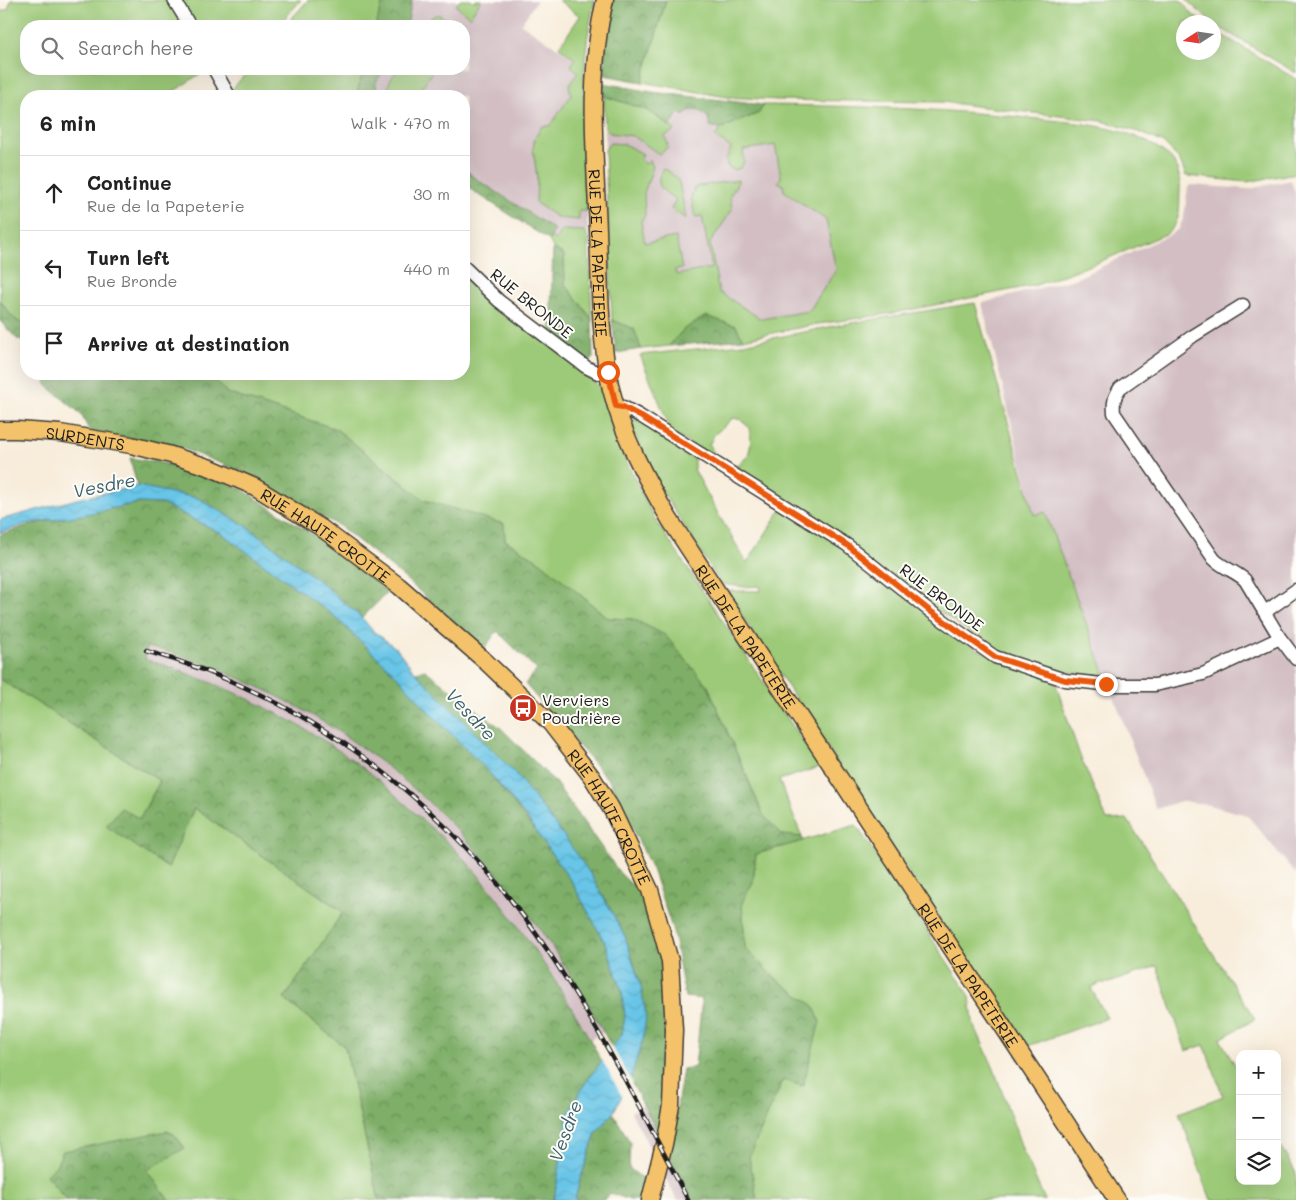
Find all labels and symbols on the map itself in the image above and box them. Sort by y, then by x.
north arrow [1176,15,1221,60]
street label: RUE DE LA PAPETERIE [585,169,613,338]
street label: RUE BRONDE [487,263,577,343]
route start [597,361,620,384]
street label: SURDENTS [45,422,127,454]
water label: Vesdre [71,467,137,503]
street label: RUE HAUTE CROTTE [257,483,395,587]
street label: RUE BRONDE [896,559,988,635]
street label: RUE DE LA PAPETERIE [691,560,801,712]
route end [1095,673,1118,696]
water label: Vesdre [441,683,501,745]
place label: Verviers Poudrière [542,689,621,728]
bus stop icon: Verviers Poudrière [508,693,538,723]
street label: RUE HAUTE CROTTE [563,744,656,888]
street label: RUE DE LA PAPETERIE [914,899,1024,1051]
water label: Vesdre [543,1097,587,1165]

